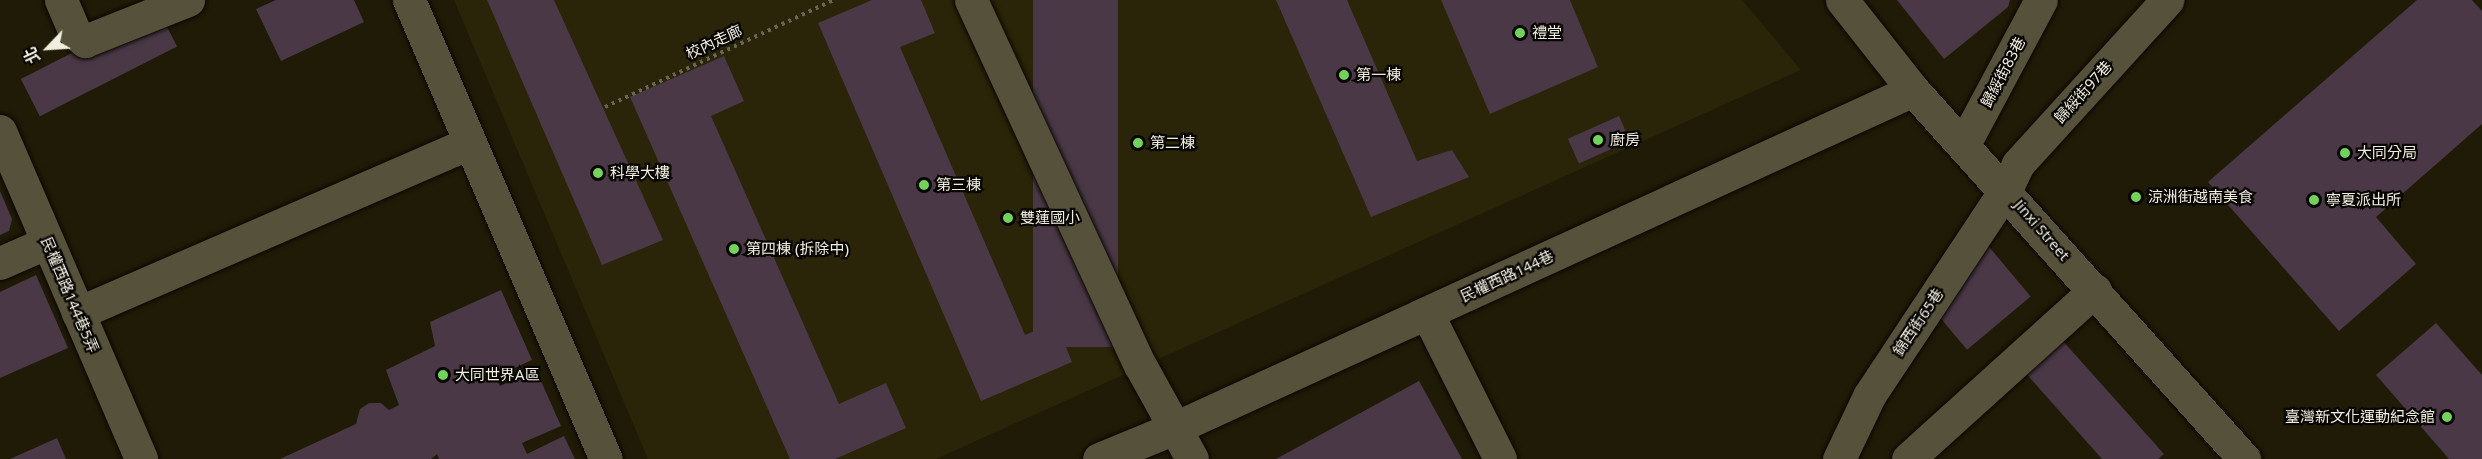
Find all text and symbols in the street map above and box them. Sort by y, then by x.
north arrow [18,18,78,78]
street label: 校內走廊 [683,21,745,63]
place label: 禮堂 [1532,24,1562,42]
marker: 禮堂 [1513,26,1527,40]
street label: 歸綏街83巷 [1977,34,2029,110]
text: 北 [18,44,45,68]
street label: 歸綏街97巷 [2050,57,2116,127]
place label: 第一棟 [1356,66,1401,84]
marker: 第一棟 [1337,68,1351,82]
place label: 廚房 [1610,131,1640,149]
marker: 廚房 [1591,133,1605,147]
place label: 第二棟 [1150,134,1195,152]
marker: 第二棟 [1131,136,1145,150]
place label: 大同分局 [2357,144,2417,162]
marker: 大同分局 [2338,146,2352,160]
place label: 科學大樓 [610,164,670,182]
marker: 科學大樓 [591,166,605,180]
place label: 第三棟 [936,176,981,194]
marker: 第三棟 [917,178,931,192]
place label: 涼洲街越南美食 [2148,188,2253,206]
marker: 涼洲街越南美食 [2129,190,2143,204]
place label: 寧夏派出所 [2326,191,2401,209]
marker: 寧夏派出所 [2307,193,2321,207]
street label: Jinxi Street [2011,196,2073,264]
place label: 雙蓮國小 [1020,209,1080,227]
marker: 雙蓮國小 [1001,211,1015,225]
street label: 民權西路144巷5弄 [37,234,103,356]
place label: 第四棟 (拆除中) [746,240,849,258]
marker: 第四棟 (拆除中) [727,242,741,256]
street label: 民權西路144巷 [1458,247,1556,305]
street label: 錦西街65巷 [1889,285,1947,359]
place label: 大同世界A區 [455,366,540,384]
marker: 大同世界A區 [436,368,450,382]
place label: 臺灣新文化運動紀念館 [2285,408,2435,426]
marker: 臺灣新文化運動紀念館 [2440,410,2454,424]

